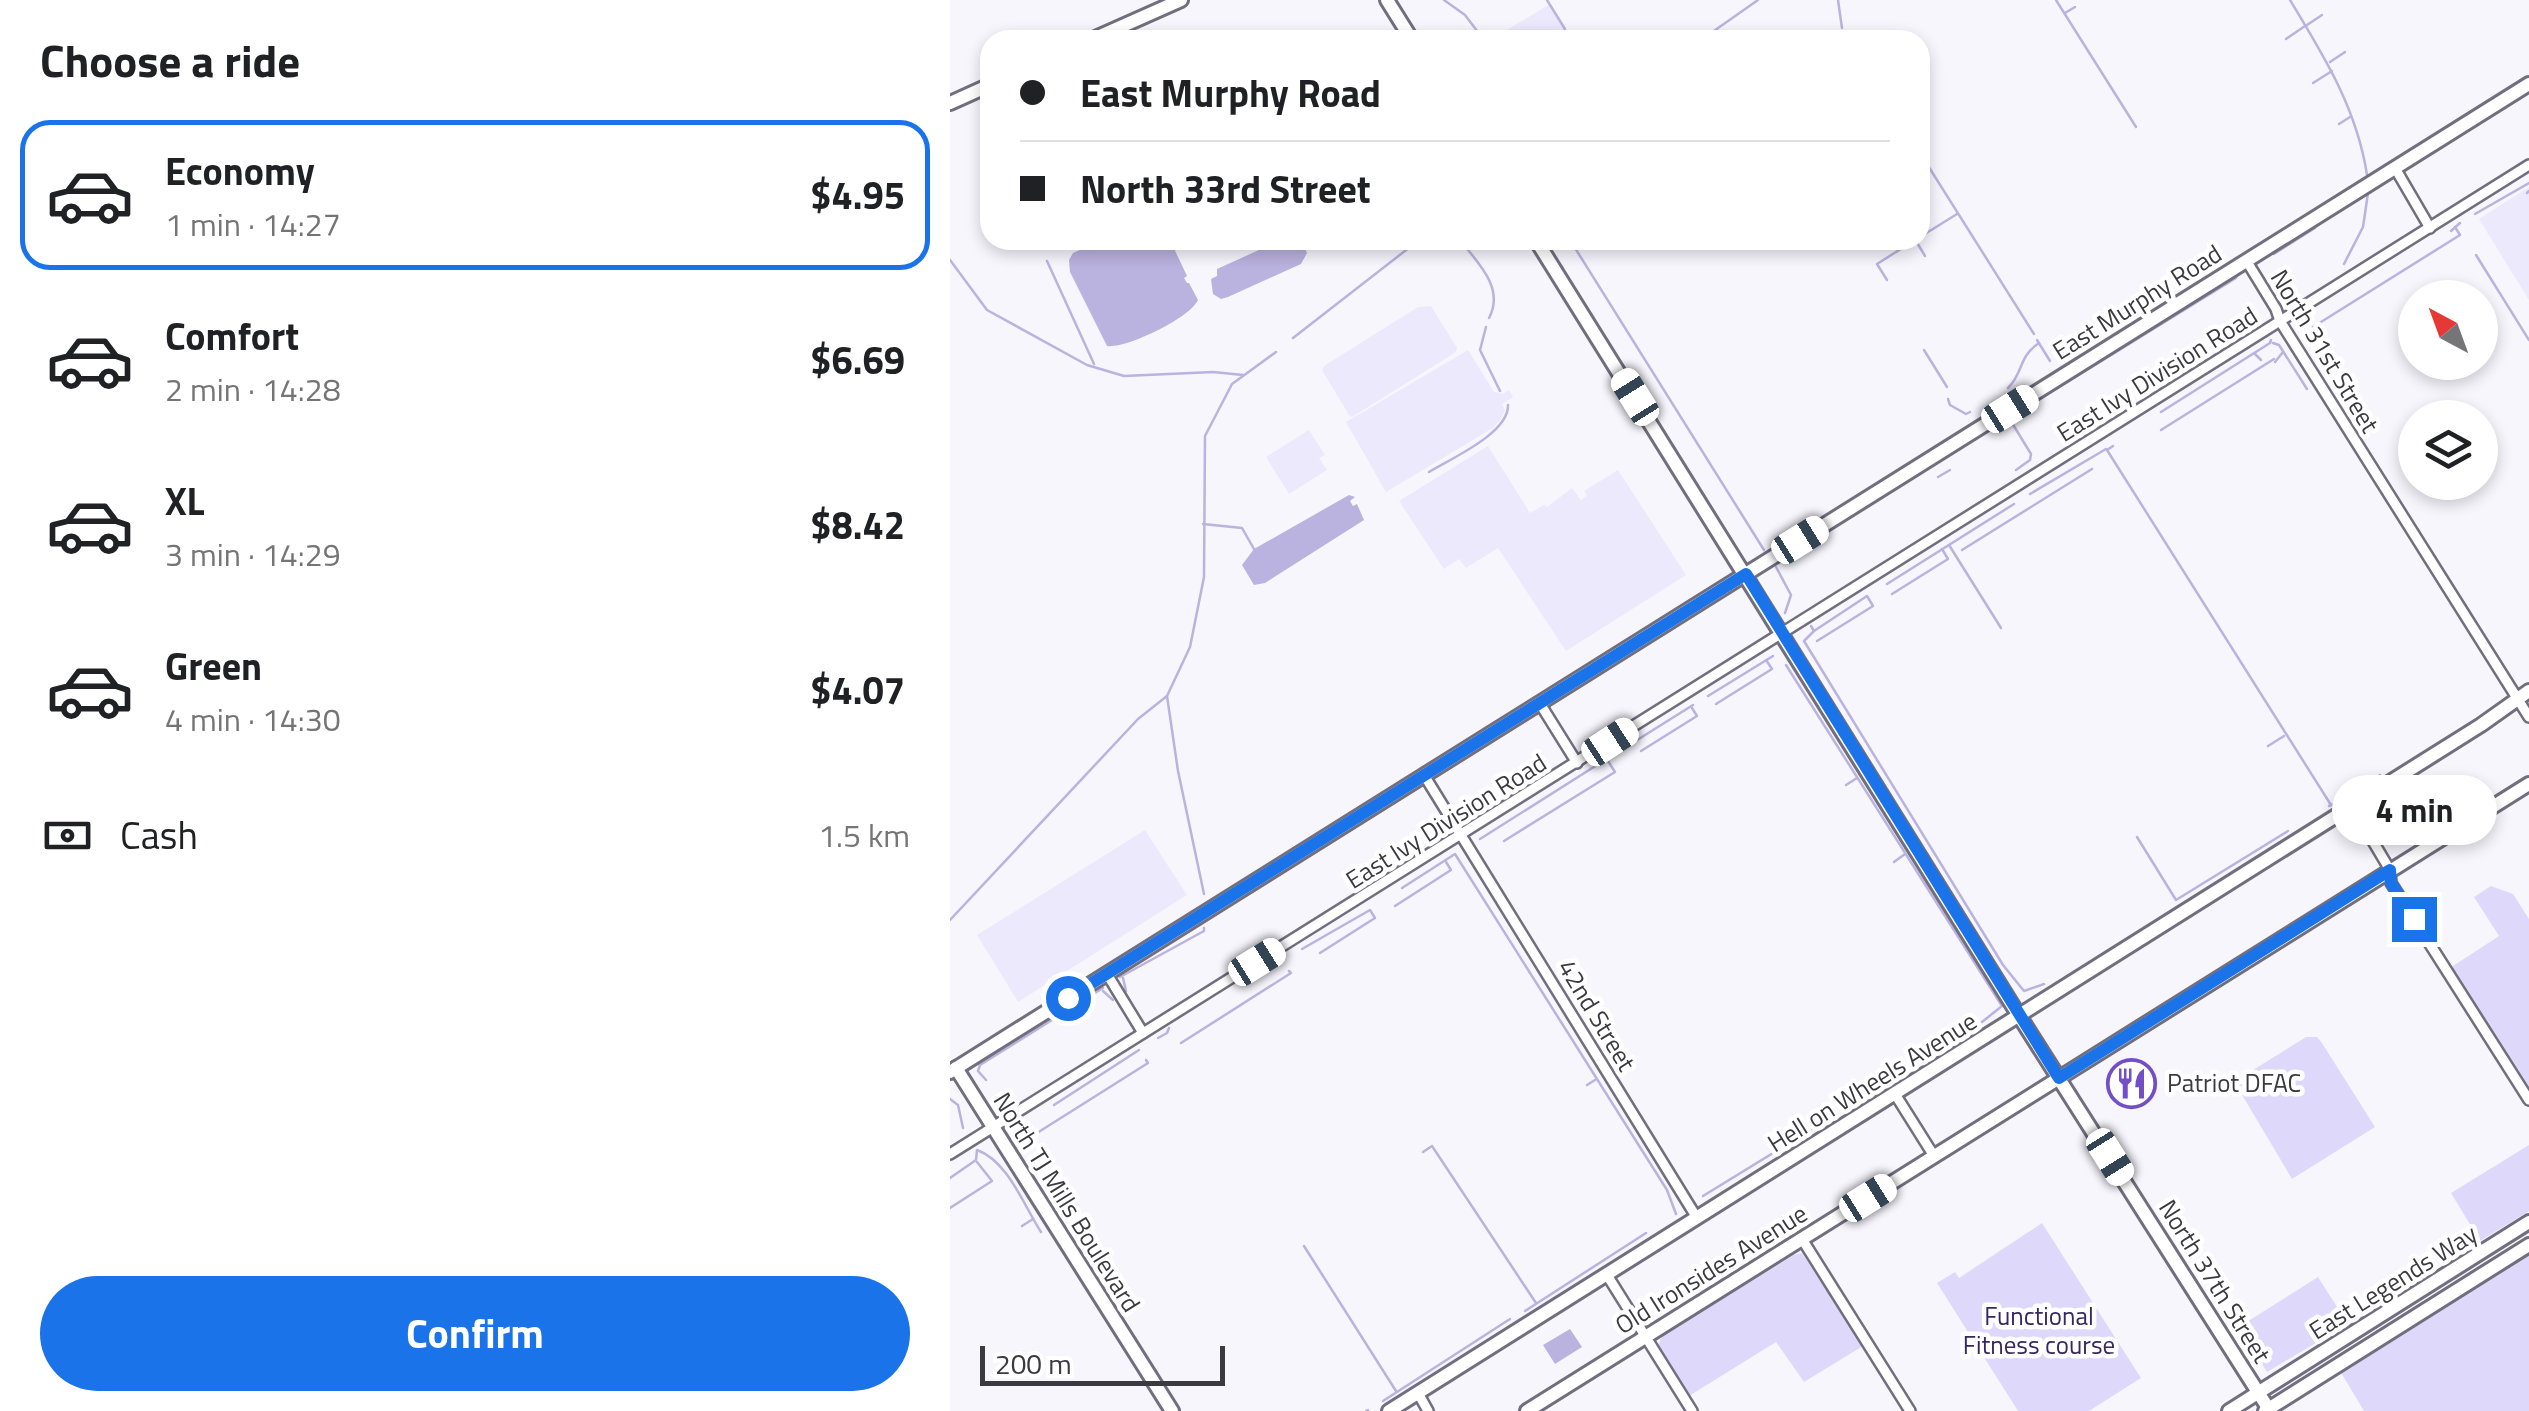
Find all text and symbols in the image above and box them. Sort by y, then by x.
text: Choose a ride [40,26,300,94]
text: East Murphy Road [1080,64,1381,122]
text: Economy [165,142,315,200]
icon: car [45,150,135,240]
text: North 33rd Street [1080,160,1371,218]
text: $4.95 [810,166,905,224]
text: 1 min · 14:27 [165,200,341,248]
street label: East Murphy Road [2045,235,2229,369]
street label: North 31st Street [2261,262,2389,440]
north arrow [2398,280,2498,380]
map controls [2398,280,2498,500]
street label: East Ivy Division Road [2049,297,2265,451]
text: Comfort [165,307,299,365]
icon: car [45,315,135,405]
text: $6.69 [810,331,905,389]
car [1606,364,1664,430]
text: 2 min · 14:28 [165,365,341,413]
car [1977,380,2043,438]
button: layers [2398,400,2498,500]
text: XL [165,472,205,530]
icon: car [45,480,135,570]
text: $8.42 [810,496,905,554]
car [1767,511,1833,569]
text: 3 min · 14:29 [165,530,341,578]
text: Green [165,637,262,695]
icon: car [45,645,135,735]
text: $4.07 [810,661,905,719]
text: 4 min · 14:30 [165,695,341,743]
car [1577,713,1643,771]
street label: East Ivy Division Road [1338,744,1554,898]
callout: 4 min [2332,774,2496,844]
text: 4 min [2376,786,2453,834]
text: Cash [120,806,198,864]
icon: cash [40,808,95,863]
text: 1.5 km [818,811,910,859]
route end [2392,897,2437,942]
car [1224,933,1290,991]
street label: 42nd Street [1549,952,1645,1078]
route start [1046,976,1091,1021]
street label: Hell on Wheels Avenue [1760,1002,1984,1162]
restaurant icon: Patriot DFAC [2106,1057,2158,1109]
place label: Patriot DFAC [2167,1064,2301,1102]
street label: North TJ Mills Boulevard [984,1085,1150,1319]
car [2081,1124,2139,1190]
car [1835,1169,1901,1227]
street label: North 37th Street [2149,1192,2281,1370]
street label: Old Ironsides Avenue [1607,1194,1815,1344]
street label: East Legends Way [2301,1215,2485,1349]
button: Confirm [40,1276,910,1391]
park label: Functional Fitness course [1963,1297,2115,1364]
scale bar [980,1341,1225,1386]
text: 200 m [995,1342,1072,1385]

